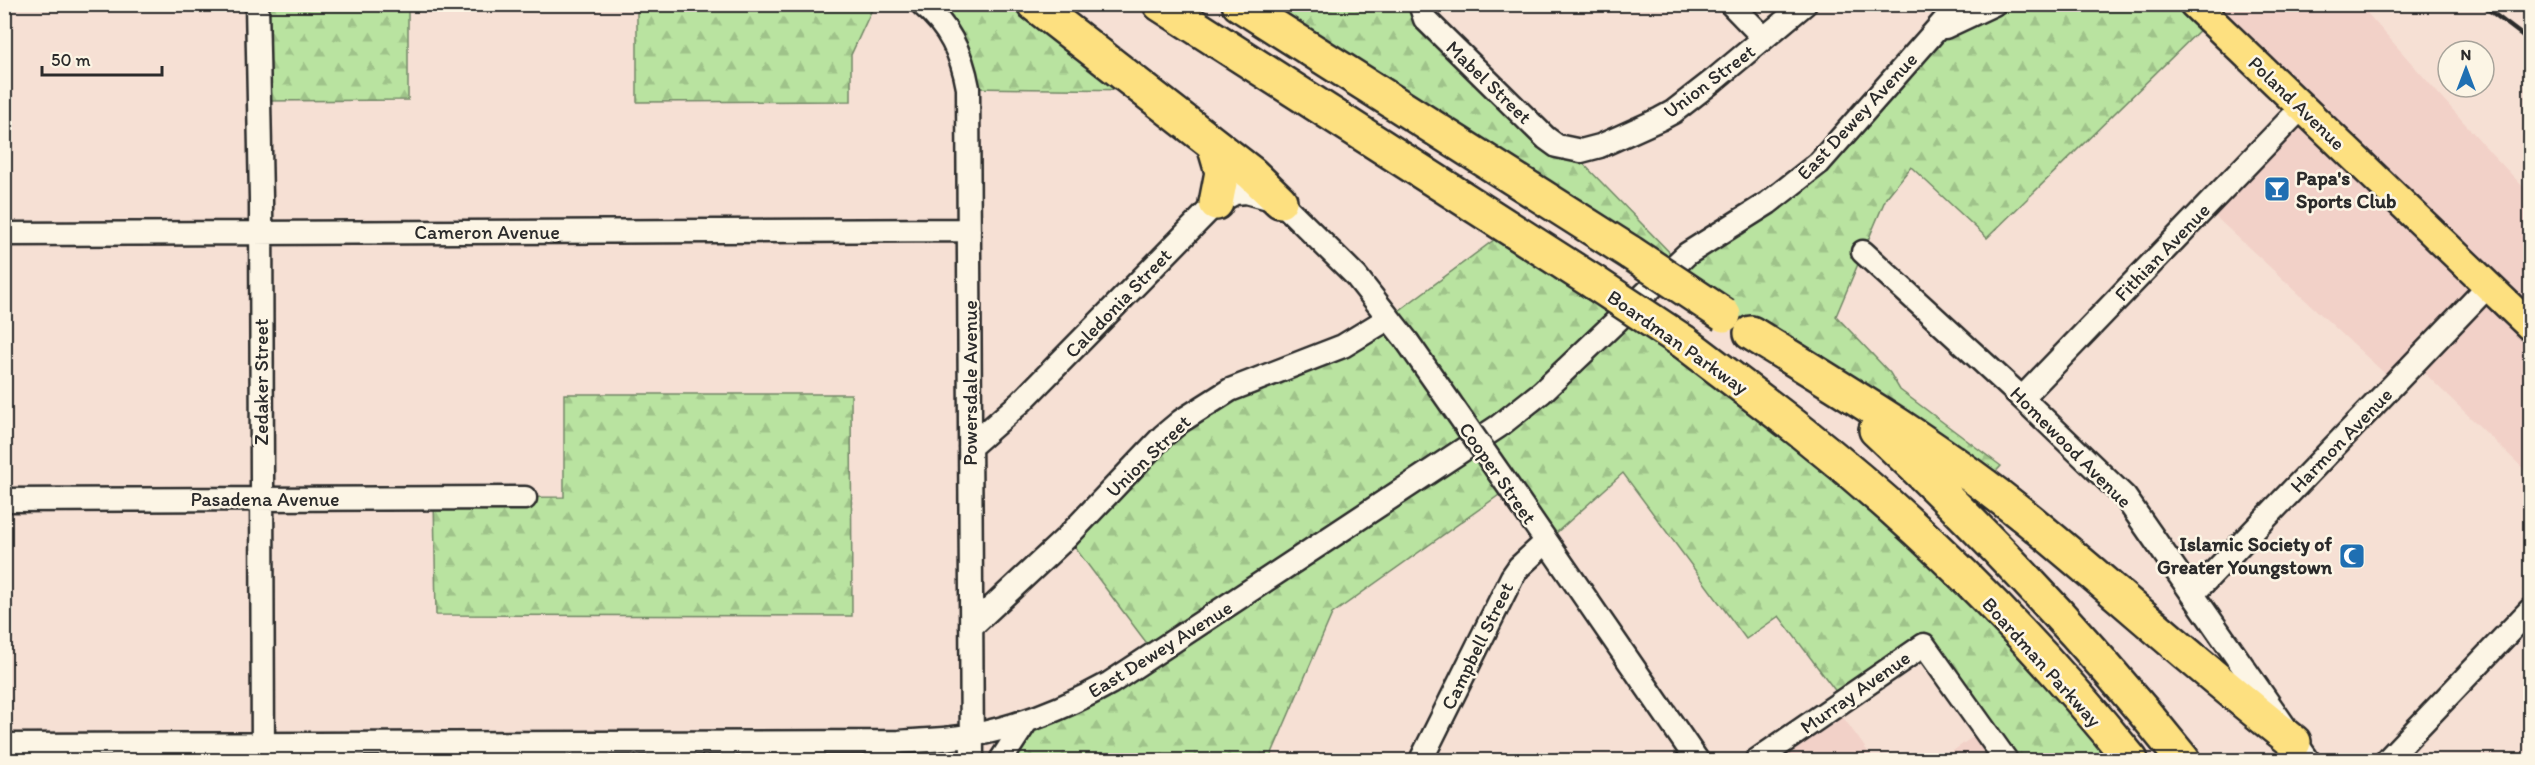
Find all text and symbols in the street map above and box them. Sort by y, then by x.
street label: Mabel Street [1441,35,1537,129]
scale bar [42,39,162,77]
street label: Union Street [1659,39,1760,123]
north arrow [2436,39,2496,99]
text: N [2461,45,2471,64]
street label: East Dewey Avenue [1792,47,1922,185]
text: 50 m [51,49,91,71]
street label: Poland Avenue [2244,51,2350,155]
place label: Papa's Sports Club [2296,166,2397,214]
bar icon: Papa's Sports Club [2262,174,2292,204]
street label: Fithian Avenue [2109,198,2215,306]
street label: Cameron Avenue [414,220,560,244]
street label: Caledonia Street [1060,243,1176,363]
street label: Boardman Parkway [1603,284,1754,400]
street label: Powersdale Avenue [958,300,982,466]
street label: Zedaker Street [249,319,273,445]
street label: Homewood Avenue [2005,381,2137,513]
street label: Harmon Avenue [2285,382,2397,498]
street label: Union Street [1101,409,1196,502]
street label: Cooper Street [1454,417,1542,529]
street label: Pasadena Avenue [190,487,340,511]
place label: Islamic Society of Greater Youngstown [2157,532,2333,580]
mosque icon: Islamic Society of Greater Youngstown [2337,541,2367,571]
street label: Campbell Street [1436,578,1518,714]
street label: Boardman Parkway [1977,592,2107,732]
street label: East Dewey Avenue [1083,595,1237,703]
street label: Murray Avenue [1795,645,1915,739]

